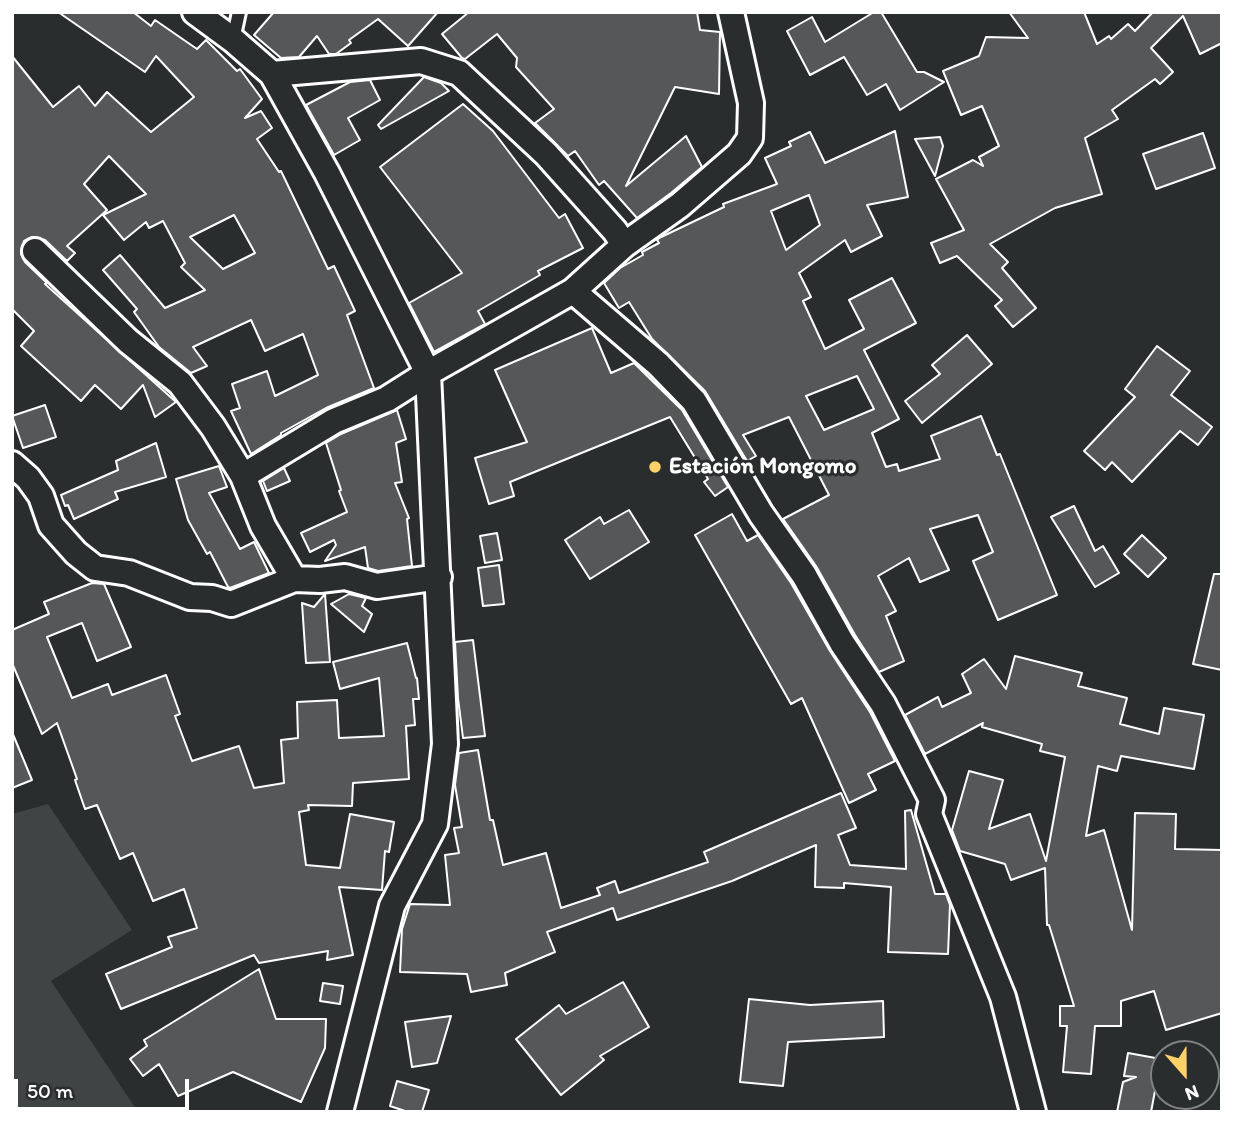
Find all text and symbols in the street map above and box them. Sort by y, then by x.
place label: Estación Mongomo [669,453,856,481]
marker: Estación Mongomo [647,459,663,475]
north arrow [1150,1040,1220,1110]
scale bar [18,1064,192,1108]
text: 50 m [27,1078,73,1103]
text: N [1182,1080,1202,1106]

